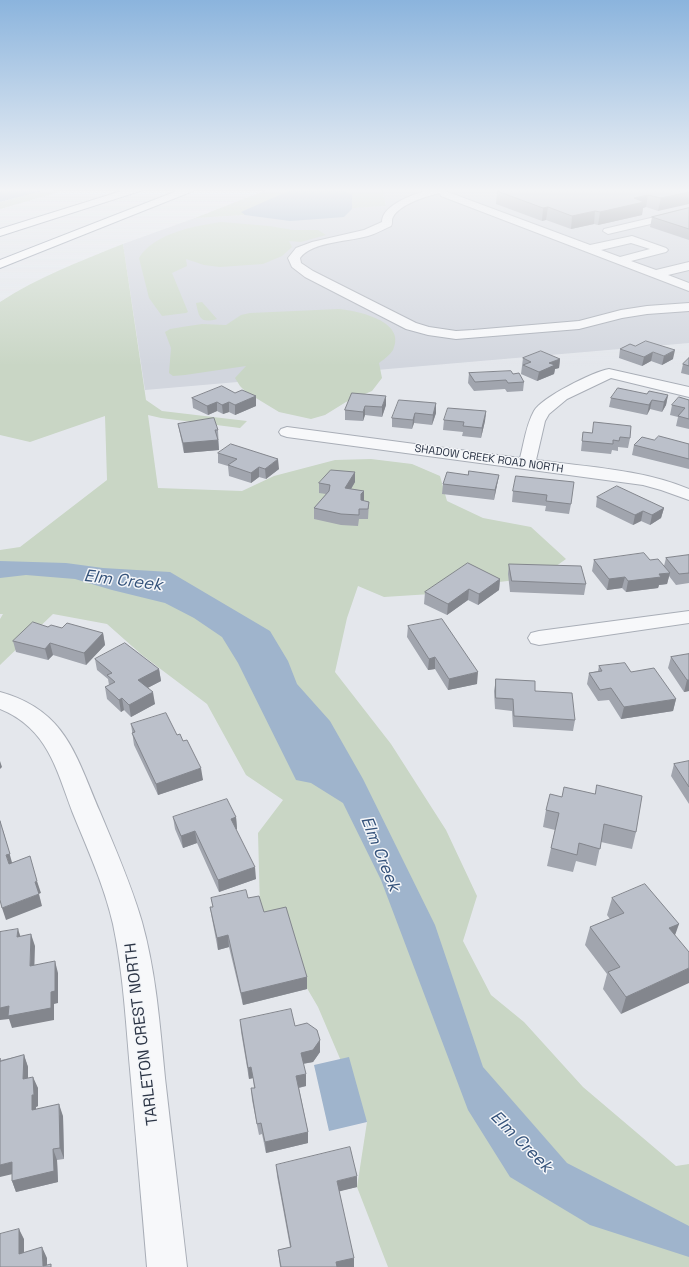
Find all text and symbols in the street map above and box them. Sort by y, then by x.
street label: SHADOW CREEK ROAD NORTH [414,442,564,476]
water label: Elm Creek [83,566,163,596]
water label: Elm Creek [356,814,404,894]
street label: TARLETON CREST NORTH [121,942,163,1126]
water label: Elm Creek [486,1107,556,1177]

